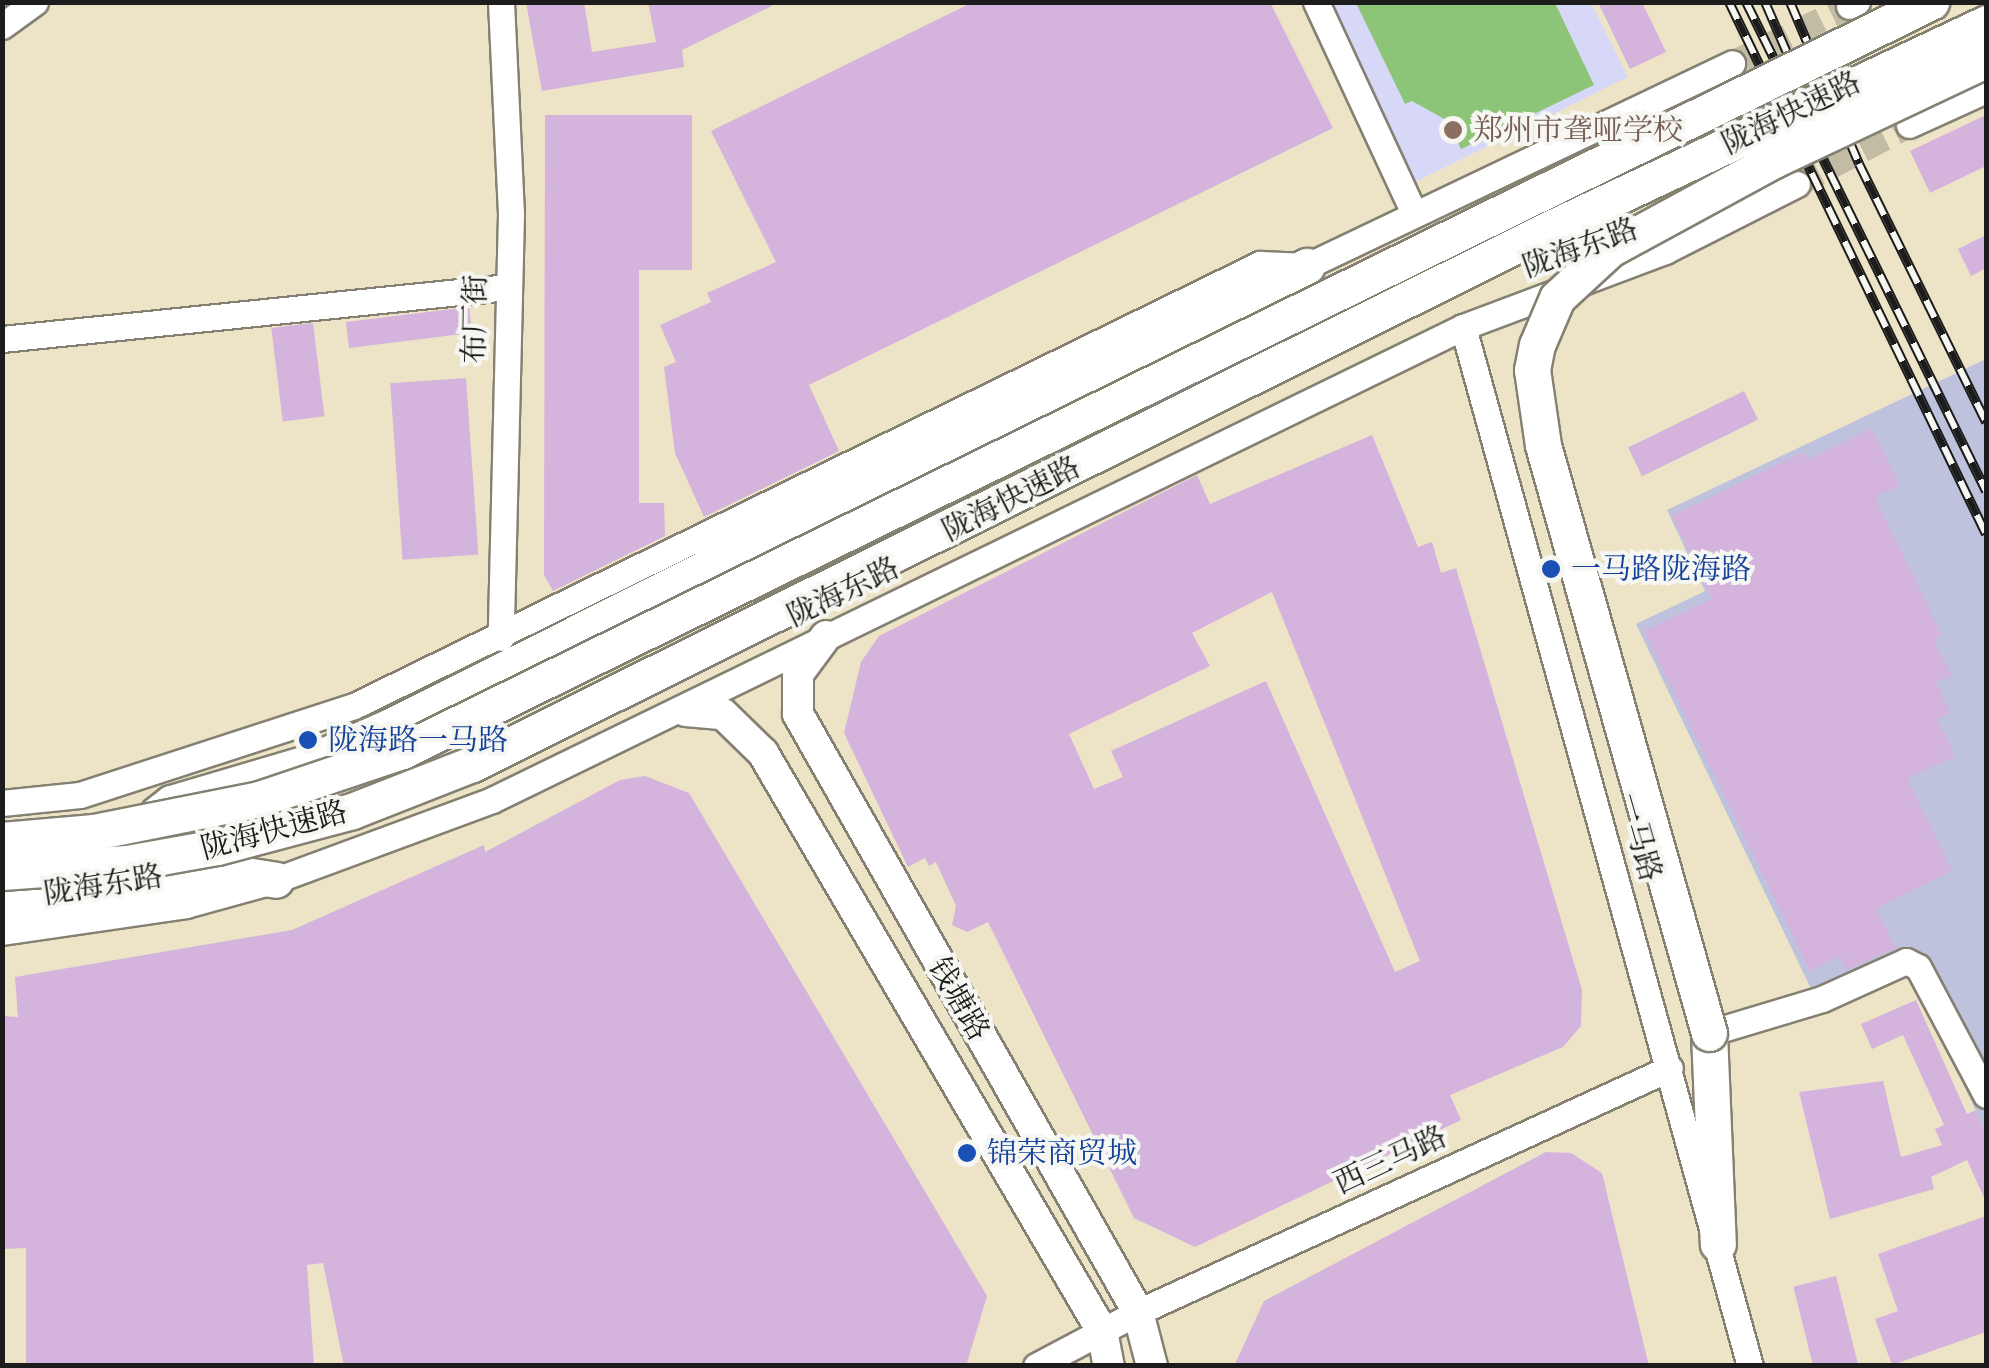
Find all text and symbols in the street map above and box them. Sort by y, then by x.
street label: 陇海快速路 [1716,64,1866,162]
place label: 郑州市聋哑学校 [1473,112,1683,148]
marker: 郑州市聋哑学校 [1442,119,1464,141]
street label: 陇海东路 [1517,211,1643,285]
street label: 布厂街 [456,274,494,364]
street label: 陇海快速路 [936,449,1086,549]
street label: 陇海东路 [781,550,905,634]
place label: 一马路陇海路 [1571,551,1751,587]
marker: 一马路陇海路 [1540,558,1562,580]
place label: 陇海路一马路 [328,722,508,758]
marker: 陇海路一马路 [297,729,319,751]
street label: 一马路 [1609,789,1669,885]
street label: 陇海快速路 [197,793,351,867]
street label: 陇海东路 [41,858,165,912]
street label: 钱塘路 [921,951,997,1047]
street label: 西三马路 [1328,1118,1452,1202]
place label: 锦荣商贸城 [987,1135,1137,1171]
marker: 锦荣商贸城 [956,1142,978,1164]

